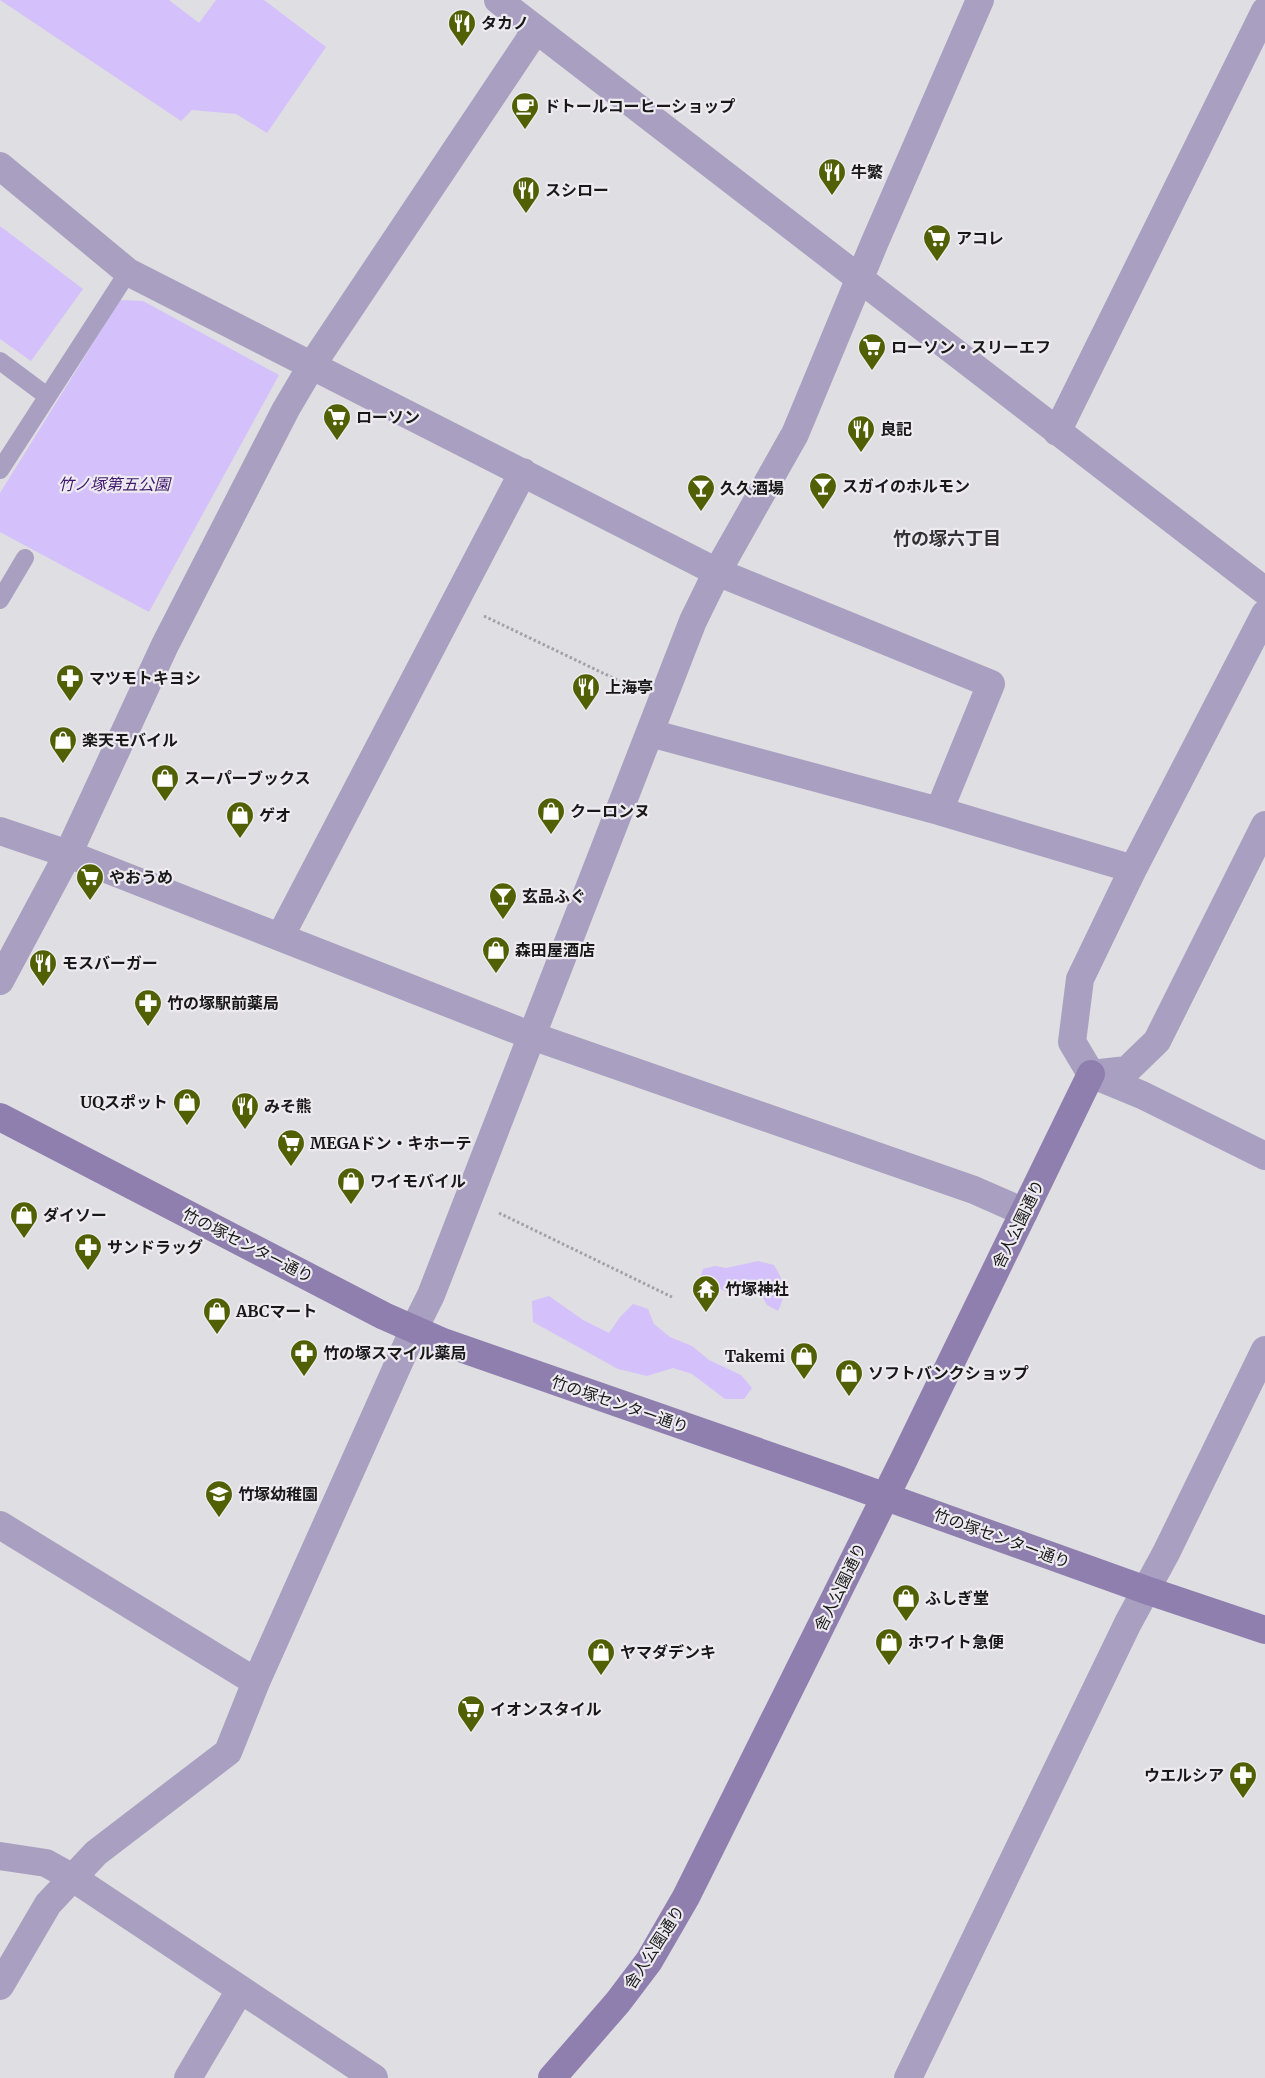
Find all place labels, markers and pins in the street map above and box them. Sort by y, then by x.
restaurant icon: タカノ [447,8,477,47]
place label: タカノ [481,13,529,33]
cafe icon: ドトールコーヒーショップ [510,91,540,130]
place label: ドトールコーヒーショップ [544,96,735,116]
restaurant icon: 牛繁 [817,157,847,196]
place label: 牛繁 [851,162,883,182]
restaurant icon: スシロー [511,175,541,214]
place label: スシロー [545,180,609,200]
supermarket icon: アコレ [922,223,952,262]
place label: アコレ [956,228,1004,248]
supermarket icon: ローソン・スリーエフ [857,332,887,371]
place label: ローソン・スリーエフ [891,337,1051,357]
supermarket icon: ローソン [322,402,352,441]
place label: ローソン [356,407,420,427]
restaurant icon: 良記 [846,414,876,453]
place label: 良記 [880,419,912,439]
bar icon: スガイのホルモン [808,471,838,510]
bar icon: 久久酒場 [686,473,716,512]
place label: スガイのホルモン [842,476,970,496]
place label: 久久酒場 [720,478,784,498]
pharmacy icon: マツモトキヨシ [55,663,85,702]
place label: マツモトキヨシ [89,668,201,688]
restaurant icon: 上海亭 [571,672,601,711]
place label: 上海亭 [605,677,653,697]
shop icon: 楽天モバイル [48,725,78,764]
place label: 楽天モバイル [82,730,178,750]
shop icon: スーパーブックス [150,763,180,802]
place label: スーパーブックス [184,768,310,788]
shop icon: クーロンヌ [536,796,566,835]
shop icon: ゲオ [225,800,255,839]
place label: クーロンヌ [570,801,650,821]
place label: ゲオ [259,805,291,825]
supermarket icon: やおうめ [75,862,105,901]
place label: やおうめ [109,867,173,887]
bar icon: 玄品ふぐ [488,881,518,920]
place label: 玄品ふぐ [522,886,586,906]
shop icon: 森田屋酒店 [481,935,511,974]
place label: 森田屋酒店 [515,940,595,960]
restaurant icon: モスバーガー [28,948,58,987]
place label: モスバーガー [62,953,158,973]
pharmacy icon: 竹の塚駅前薬局 [133,988,163,1027]
place label: 竹の塚駅前薬局 [167,993,279,1013]
shop icon: UQスポット [172,1087,202,1126]
restaurant icon: みそ熊 [230,1091,260,1130]
place label: UQスポット [80,1092,168,1112]
place label: みそ熊 [264,1096,312,1116]
supermarket icon: MEGAドン・キホーテ [276,1128,306,1167]
place label: MEGAドン・キホーテ [310,1133,472,1153]
shop icon: ワイモバイル [336,1166,366,1205]
place label: ワイモバイル [370,1171,466,1191]
shop icon: ダイソー [9,1200,39,1239]
place label: ダイソー [43,1205,107,1225]
pharmacy icon: サンドラッグ [73,1232,103,1271]
place label: サンドラッグ [107,1237,203,1257]
temple icon: 竹塚神社 [691,1274,721,1313]
place label: 竹塚神社 [725,1279,789,1299]
shop icon: ABCマート [202,1296,232,1335]
place label: ABCマート [235,1301,318,1321]
pharmacy icon: 竹の塚スマイル薬局 [289,1338,319,1377]
shop icon: Takemi [789,1341,819,1380]
place label: 竹の塚スマイル薬局 [323,1343,467,1363]
place label: Takemi [725,1346,786,1366]
shop icon: ソフトバンクショップ [834,1358,864,1397]
place label: ソフトバンクショップ [868,1363,1029,1383]
school or university icon: 竹塚幼稚園 [204,1479,234,1518]
place label: 竹塚幼稚園 [238,1484,318,1504]
shop icon: ふしぎ堂 [891,1583,921,1622]
place label: ふしぎ堂 [925,1588,989,1608]
shop icon: ホワイト急便 [874,1627,904,1666]
place label: ホワイト急便 [908,1632,1004,1652]
shop icon: ヤマダデンキ [586,1637,616,1676]
place label: ヤマダデンキ [620,1642,716,1662]
supermarket icon: イオンスタイル [456,1694,486,1733]
place label: イオンスタイル [490,1699,602,1719]
pharmacy icon: ウエルシア [1228,1760,1258,1799]
place label: ウエルシア [1144,1765,1224,1785]

